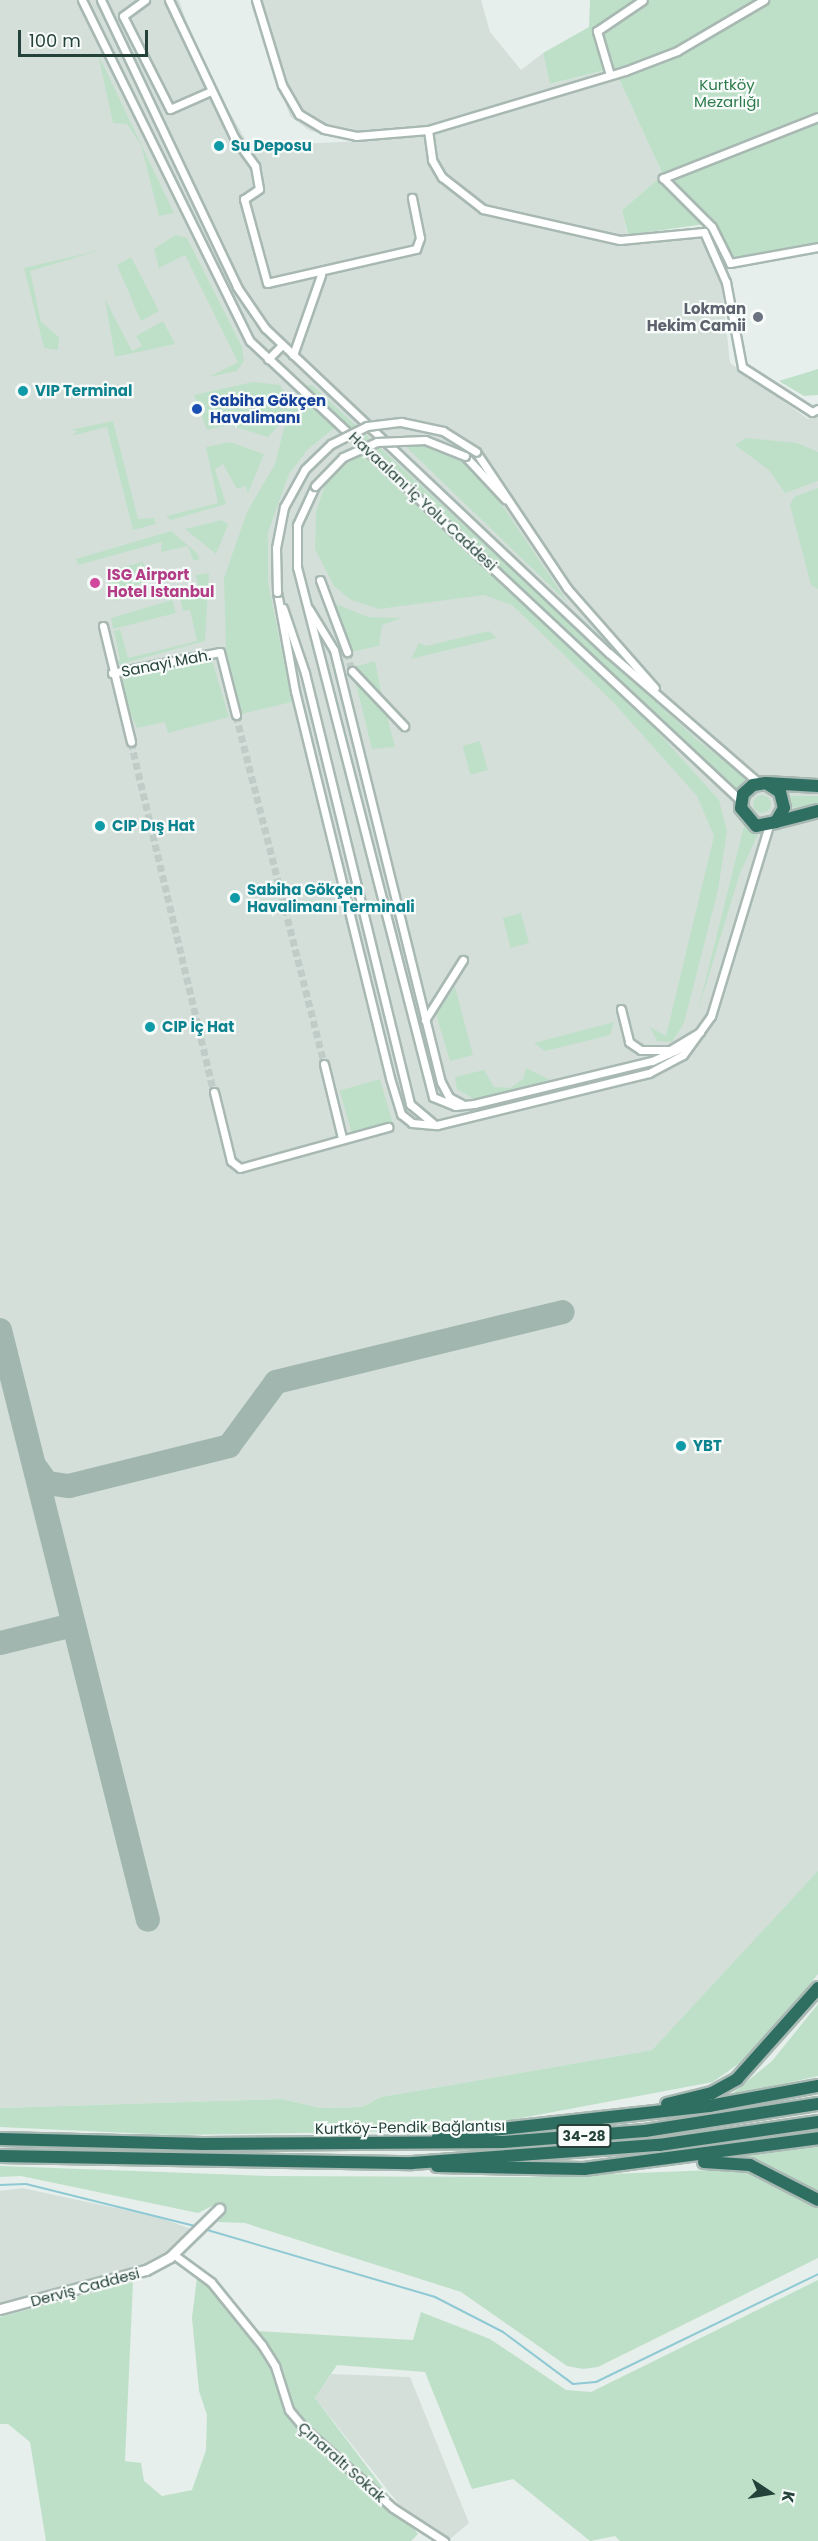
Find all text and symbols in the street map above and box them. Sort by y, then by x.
scale bar [21,18,152,56]
text: 100 m [29,28,81,53]
park label: Kurtköy Mezarlığı [694,75,760,110]
place label: Su Deposu [231,137,312,155]
marker: Su Deposu [212,139,226,153]
place label: Lokman Hekim Camii [647,299,746,334]
marker: Lokman Hekim Camii [751,310,765,324]
place label: VIP Terminal [35,382,132,400]
marker: VIP Terminal [16,384,30,398]
place label: Sabiha Gökçen Havalimanı [210,391,326,426]
marker: Sabiha Gökçen Havalimanı [188,400,206,418]
street label: Havaalanı İç Yolu Caddesi [345,428,501,574]
place label: ISG Airport Hotel Istanbul [107,565,214,600]
marker: ISG Airport Hotel Istanbul [88,576,102,590]
street label: Sanayi Mah. [120,646,212,680]
place label: CIP Dış Hat [112,817,195,835]
marker: CIP Dış Hat [93,819,107,833]
place label: Sabiha Gökçen Havalimanı Terminali [247,880,415,915]
marker: Sabiha Gökçen Havalimanı Terminali [228,891,242,905]
place label: CIP İç Hat [162,1018,234,1036]
marker: CIP İç Hat [143,1020,157,1034]
place label: YBT [693,1437,722,1455]
marker: YBT [674,1439,688,1453]
street label: Kurtköy-Pendik Bağlantısı [315,2116,505,2138]
road number: 34-28 [556,2125,612,2147]
street label: Derviş Caddesi [28,2264,142,2310]
street label: Çınaraltı Sokak [295,2418,389,2506]
north arrow [740,2463,800,2523]
text: K [776,2489,801,2505]

